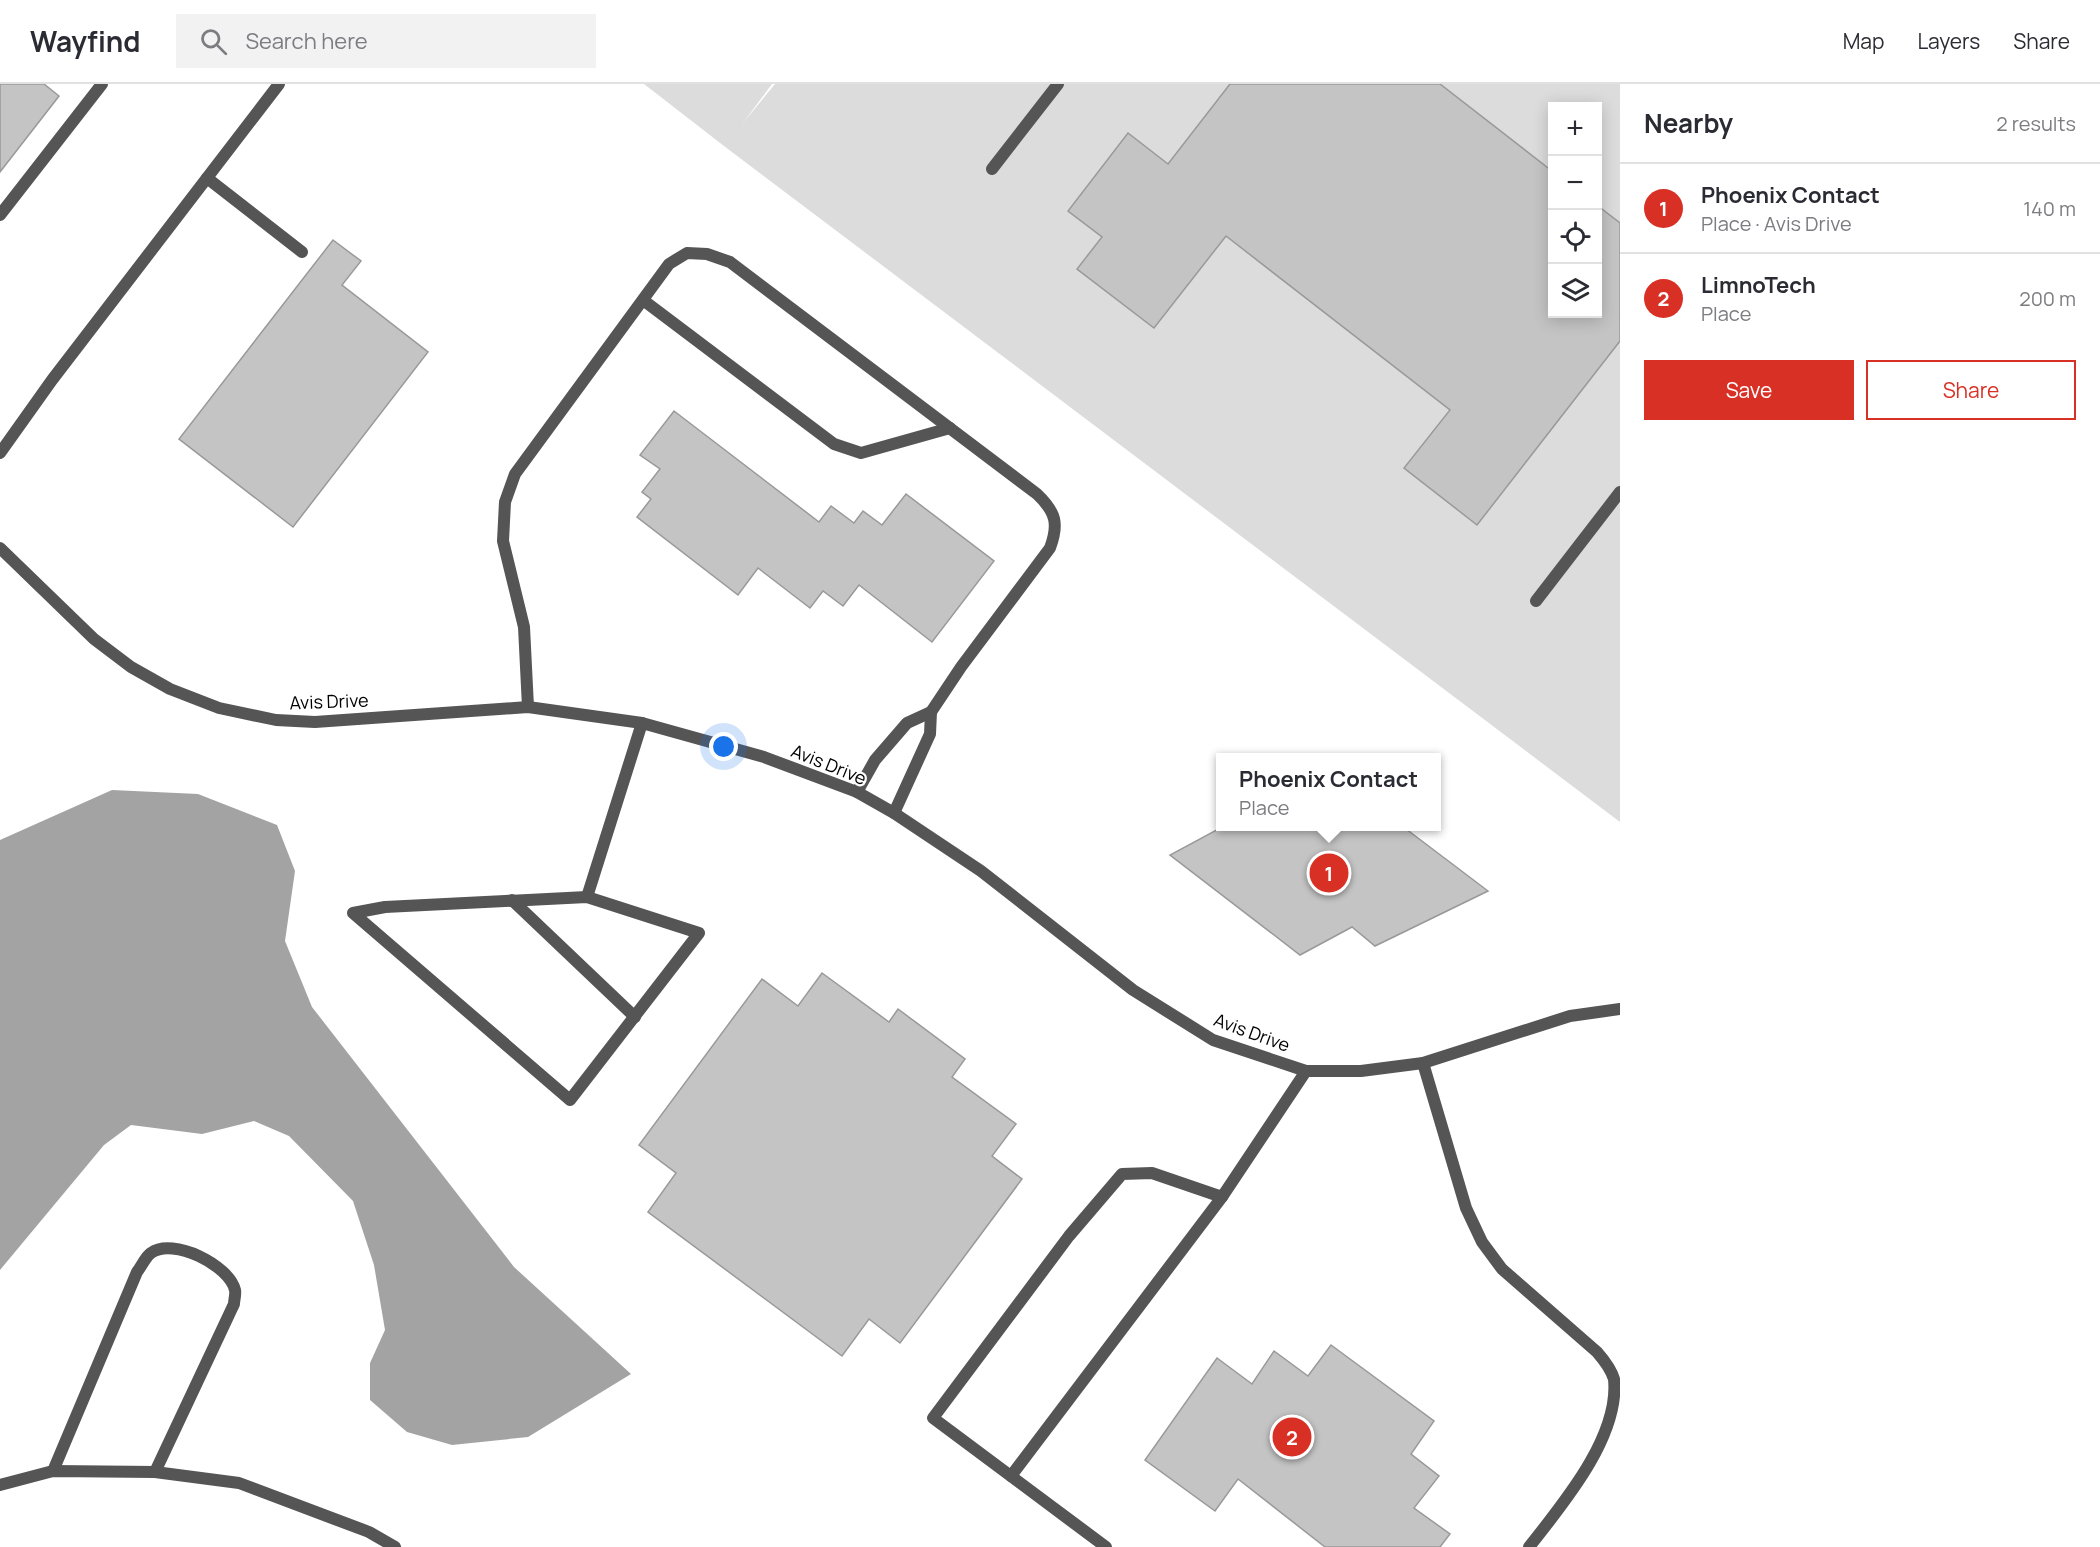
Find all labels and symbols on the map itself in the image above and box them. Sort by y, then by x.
street label: Avis Drive [289,688,369,714]
your location [709,732,738,761]
street label: Avis Drive [788,738,870,790]
pin: 1 [1310,850,1348,896]
street label: Avis Drive [1211,1007,1293,1057]
pin: 2 [1272,1414,1312,1460]

